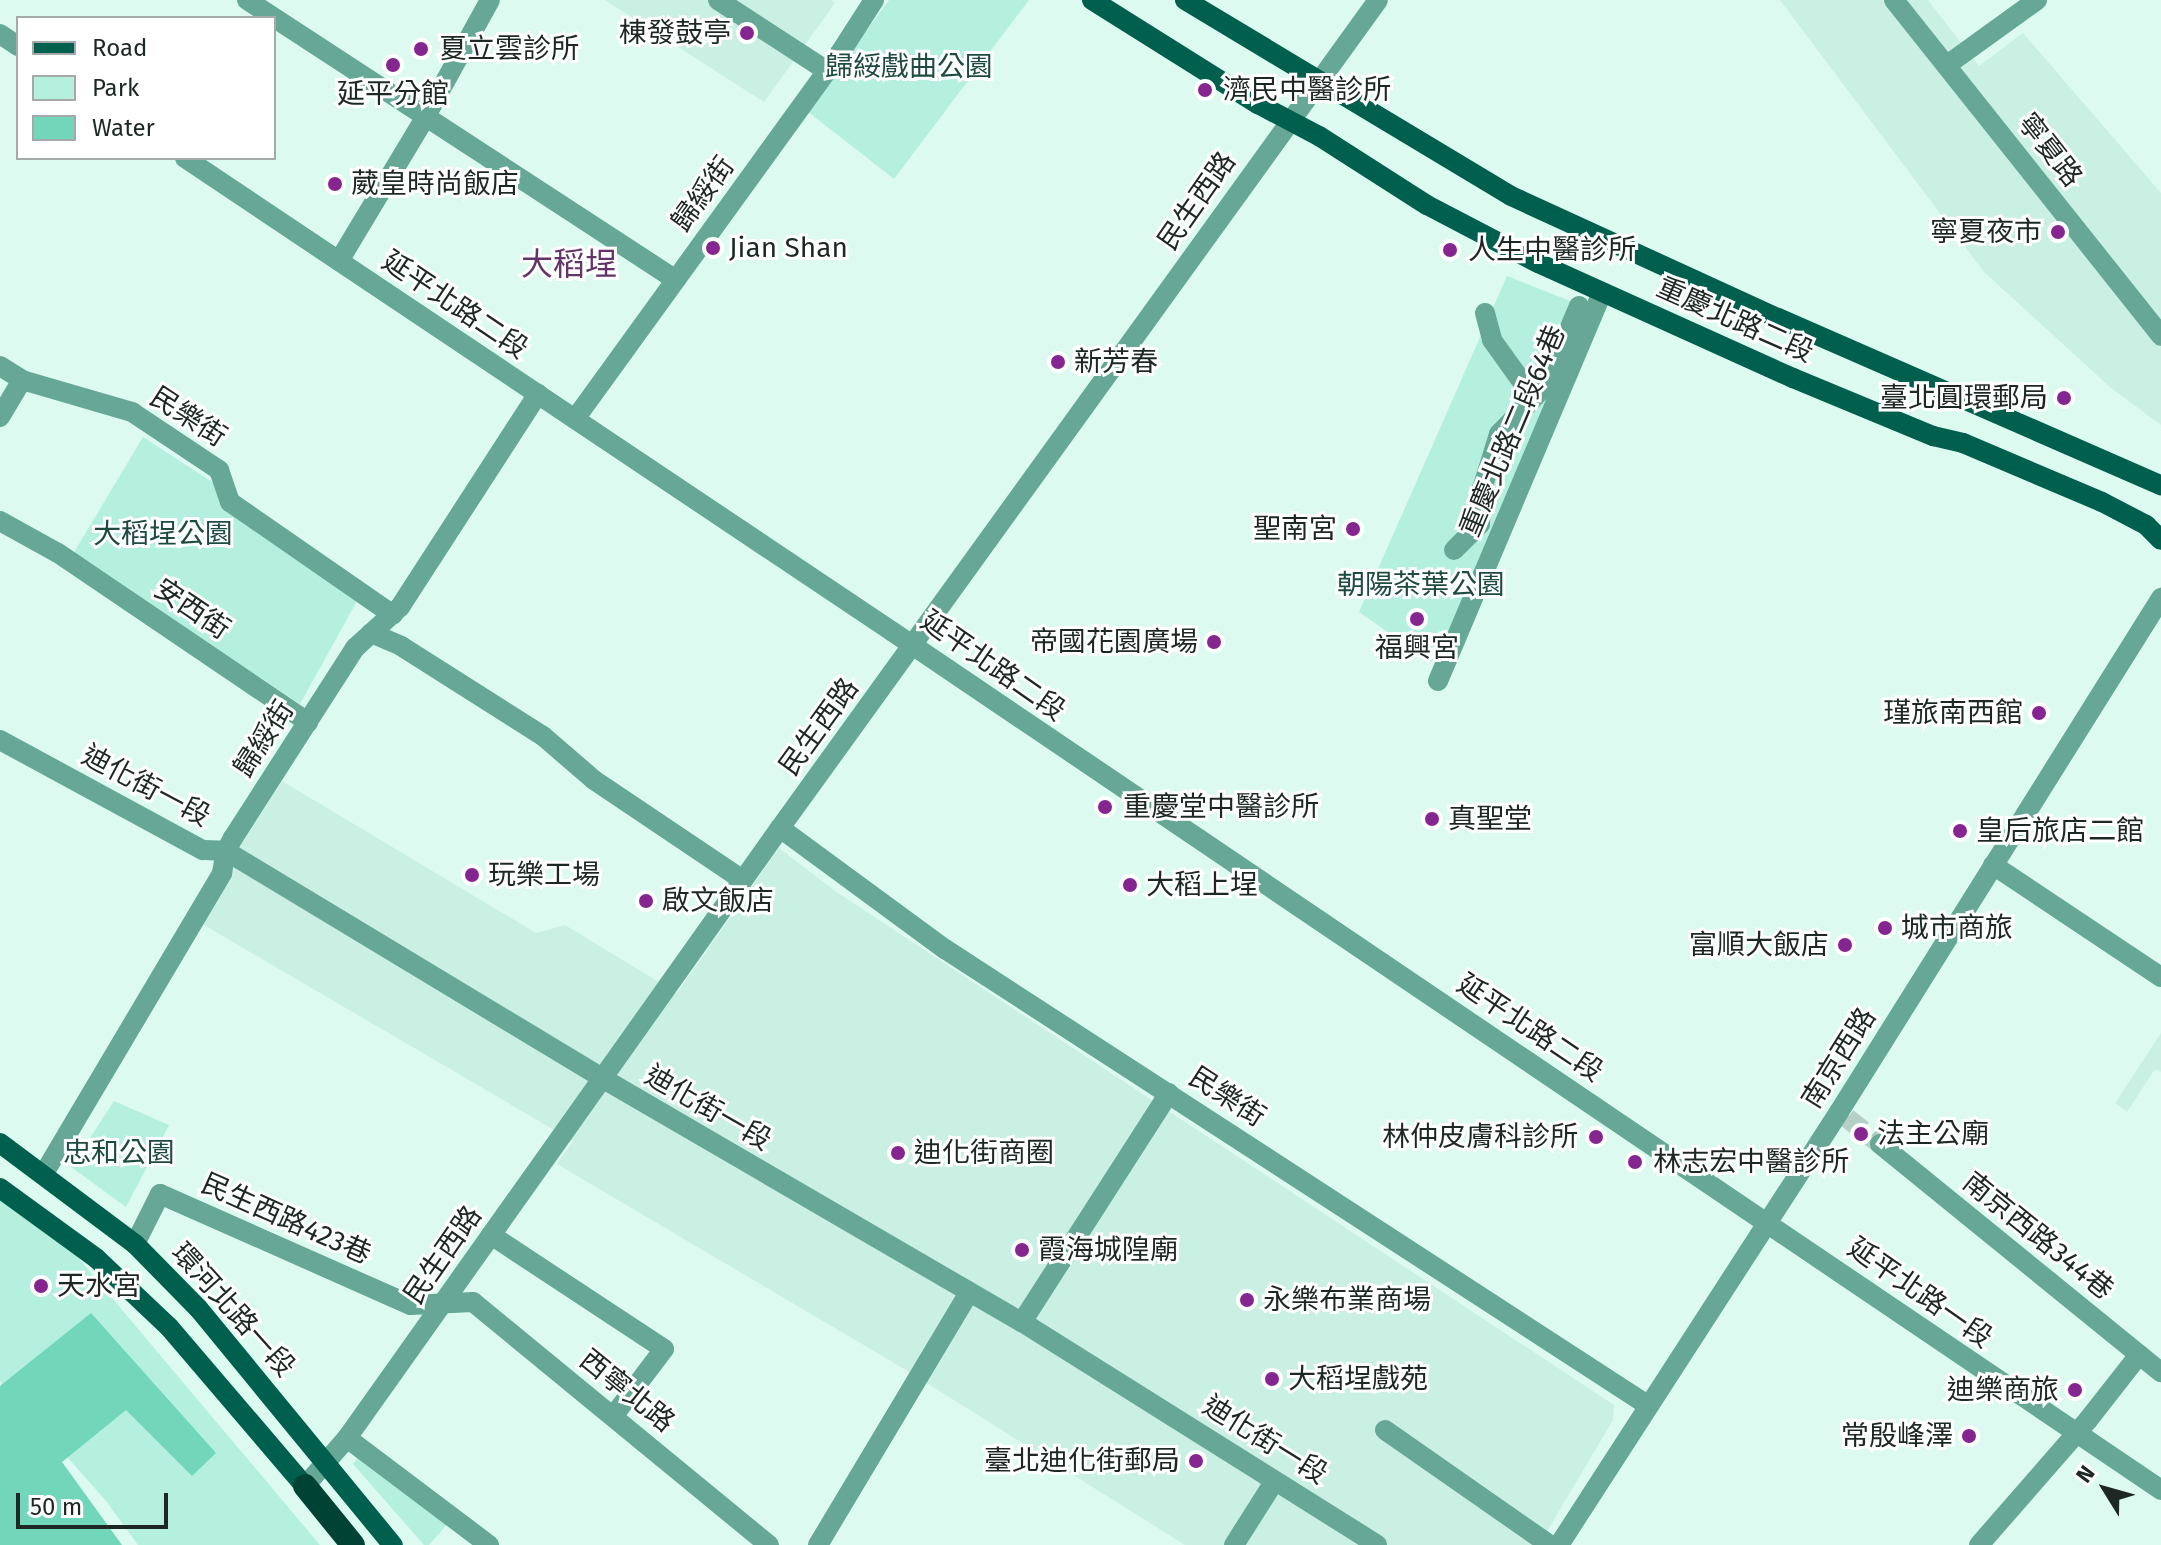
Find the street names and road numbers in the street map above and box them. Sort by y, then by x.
street label: 寧夏路 [2011,107,2089,193]
street label: 民生西路 [1151,145,1243,257]
street label: 歸綏街 [665,150,741,238]
street label: 延平北路二段 [376,244,534,366]
street label: 重慶北路二段 [1651,270,1819,370]
street label: 重慶北路二段64巷 [1453,321,1573,541]
street label: 民樂街 [144,380,232,454]
street label: 安西街 [148,572,236,646]
street label: 延平北路二段 [915,604,1071,728]
street label: 民生西路 [772,672,866,782]
street label: 歸綏街 [227,695,301,783]
street label: 迪化街一段 [76,738,216,834]
street label: 延平北路二段 [1451,967,1609,1089]
street label: 南京西路 [1795,1002,1883,1114]
street label: 迪化街一段 [639,1058,777,1158]
street label: 民樂街 [1183,1060,1271,1134]
street label: 南京西路344巷 [1956,1165,2120,1307]
street label: 民生西路423巷 [196,1167,376,1271]
street label: 民生西路 [397,1199,489,1311]
street label: 延平北路一段 [1842,1231,1998,1355]
street label: 環河北路一段 [164,1236,302,1384]
street label: 西寧北路 [573,1343,681,1439]
street label: 迪化街一段 [1197,1389,1333,1491]

